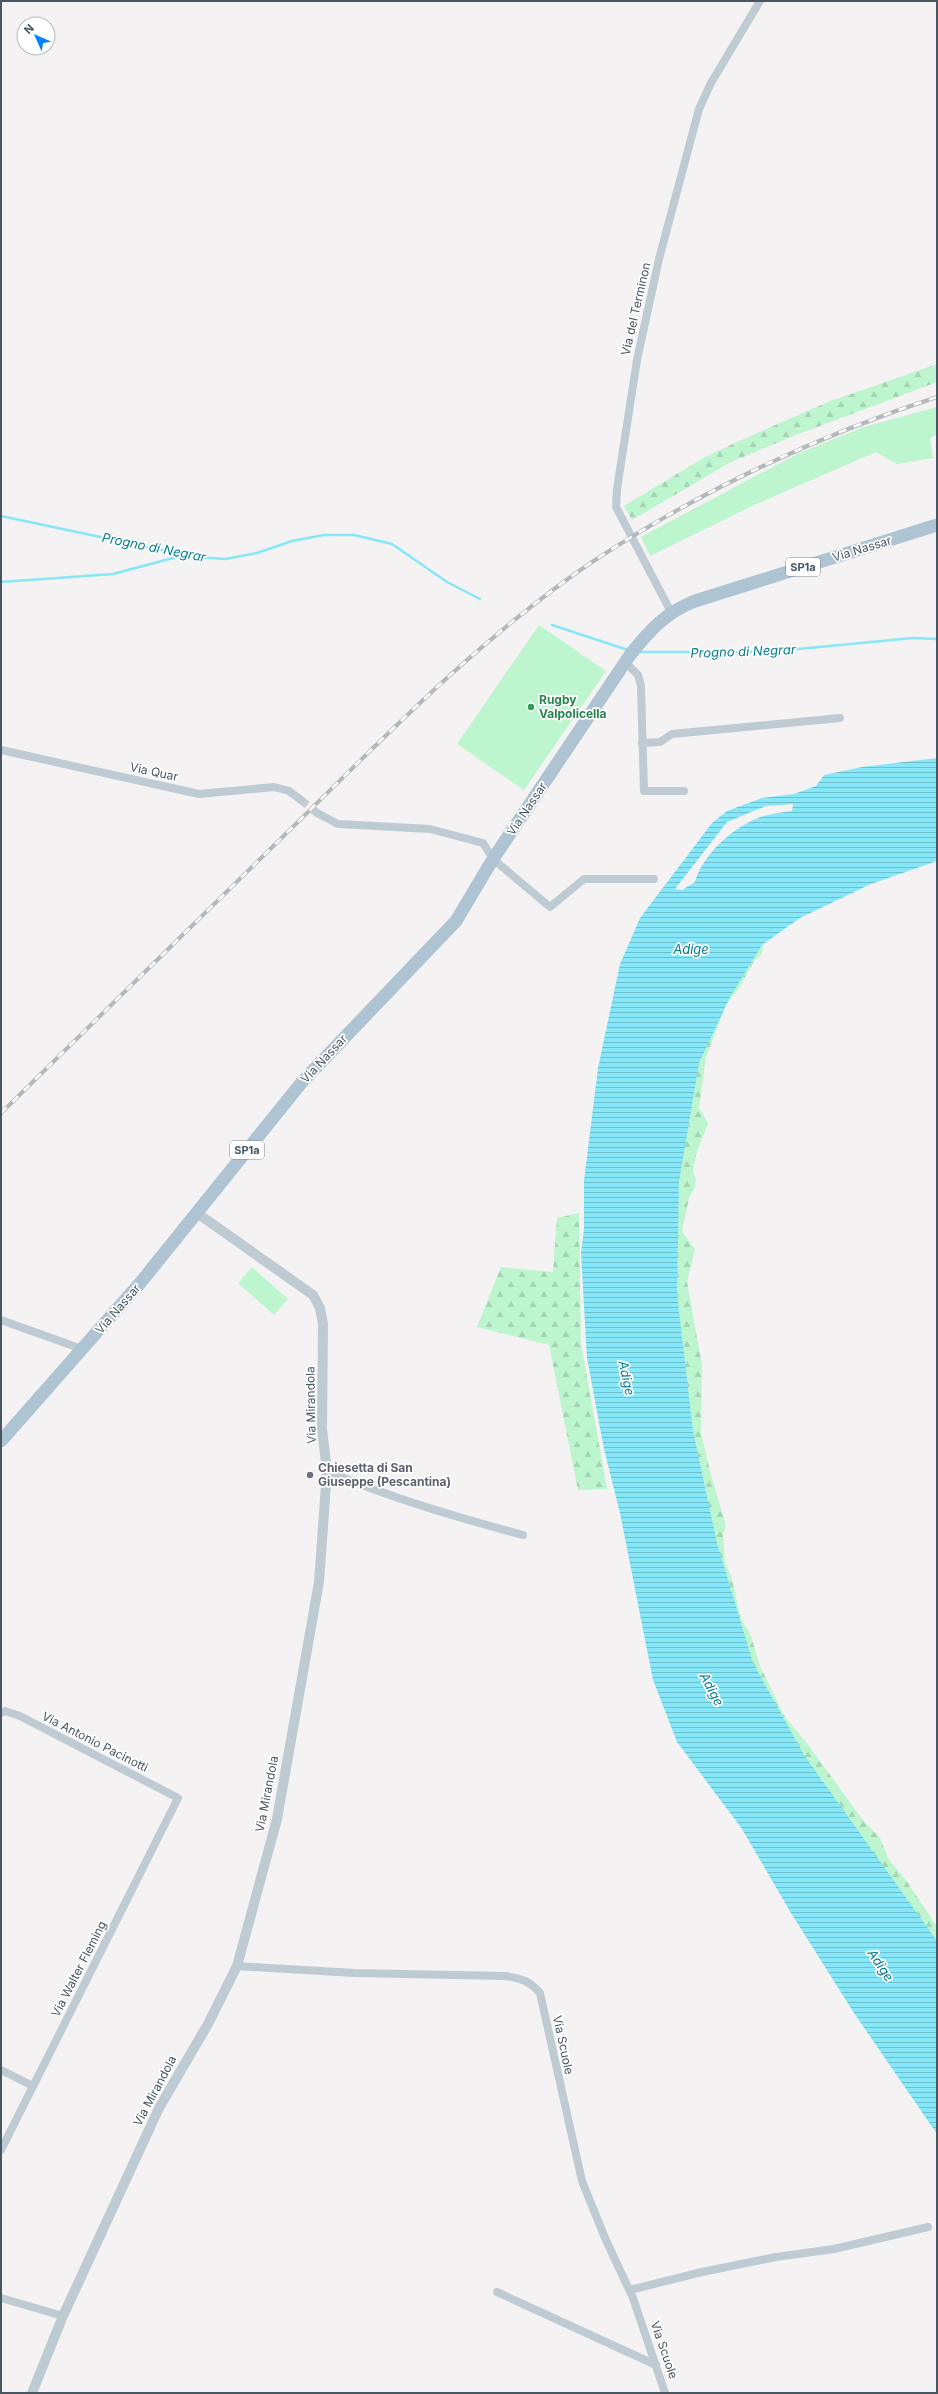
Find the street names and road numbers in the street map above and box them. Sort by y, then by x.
street label: Via del Terminon [617,261,654,357]
street label: Via Nassar [830,532,894,565]
road number: SP1a [786,558,820,576]
street label: Via Quar [129,759,180,784]
street label: Via Nassar [503,779,550,838]
street label: Via Nassar [297,1031,350,1086]
road number: SP1a [230,1141,264,1159]
street label: Via Nassar [92,1280,144,1337]
street label: Via Mirandola [302,1366,319,1444]
street label: Via Antonio Pacinotti [40,1708,151,1775]
street label: Via Mirandola [252,1754,281,1833]
street label: Via Walter Fleming [48,1918,109,2019]
street label: Via Scuole [550,2014,577,2076]
street label: Via Mirandola [130,2053,179,2129]
street label: Via Scuole [648,2319,681,2381]

